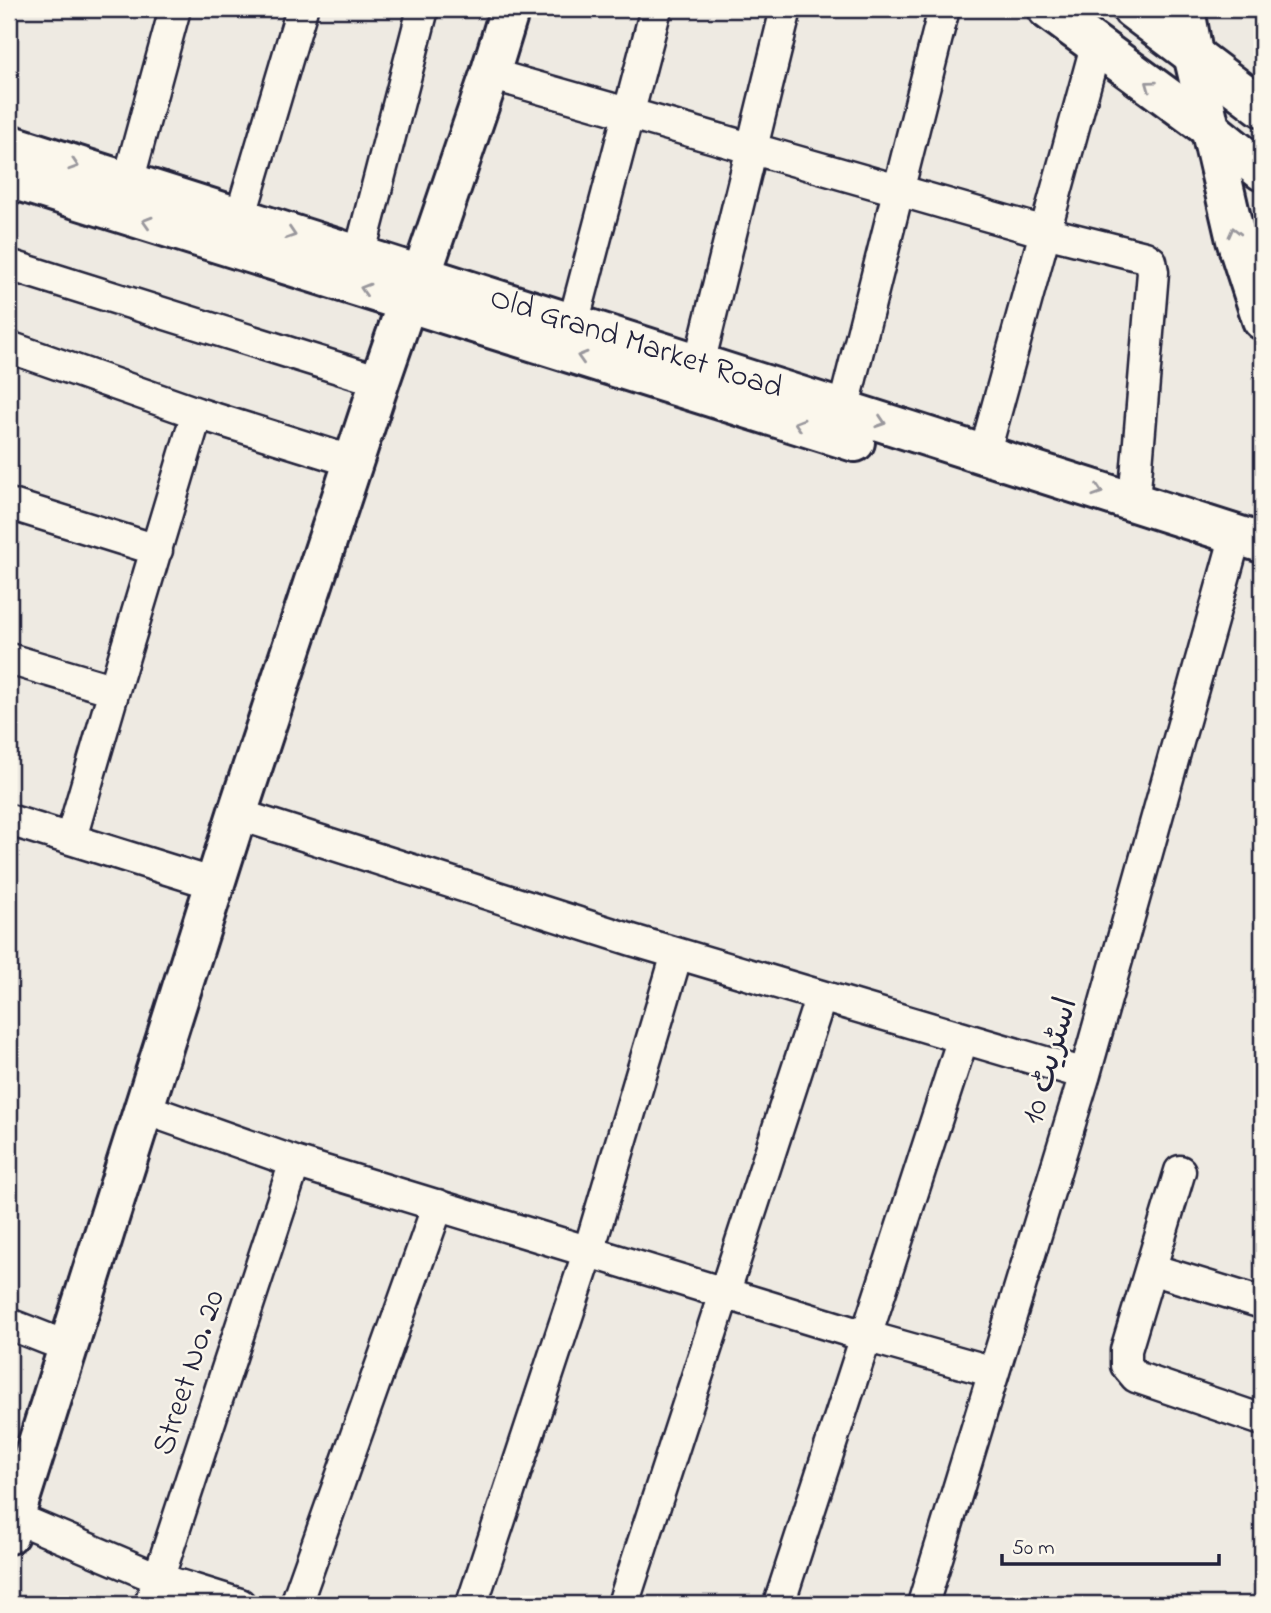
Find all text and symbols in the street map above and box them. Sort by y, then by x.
one-way arrow [1145,80,1158,93]
one-way arrow [67,157,79,171]
one-way arrow [142,215,154,230]
one-way arrow [284,226,296,240]
one-way arrow [1228,226,1242,238]
street label: Old Grand Market Road [484,275,788,412]
one-way arrow [359,283,371,298]
one-way arrow [576,351,588,365]
one-way arrow [874,414,886,428]
one-way arrow [793,418,805,433]
one-way arrow [1091,483,1103,497]
street label: اسٹریٹ 10 [1011,992,1091,1130]
street label: Street No. 20 [141,1284,239,1462]
scale bar [1002,1522,1218,1566]
text: 50 m [1012,1534,1055,1564]

